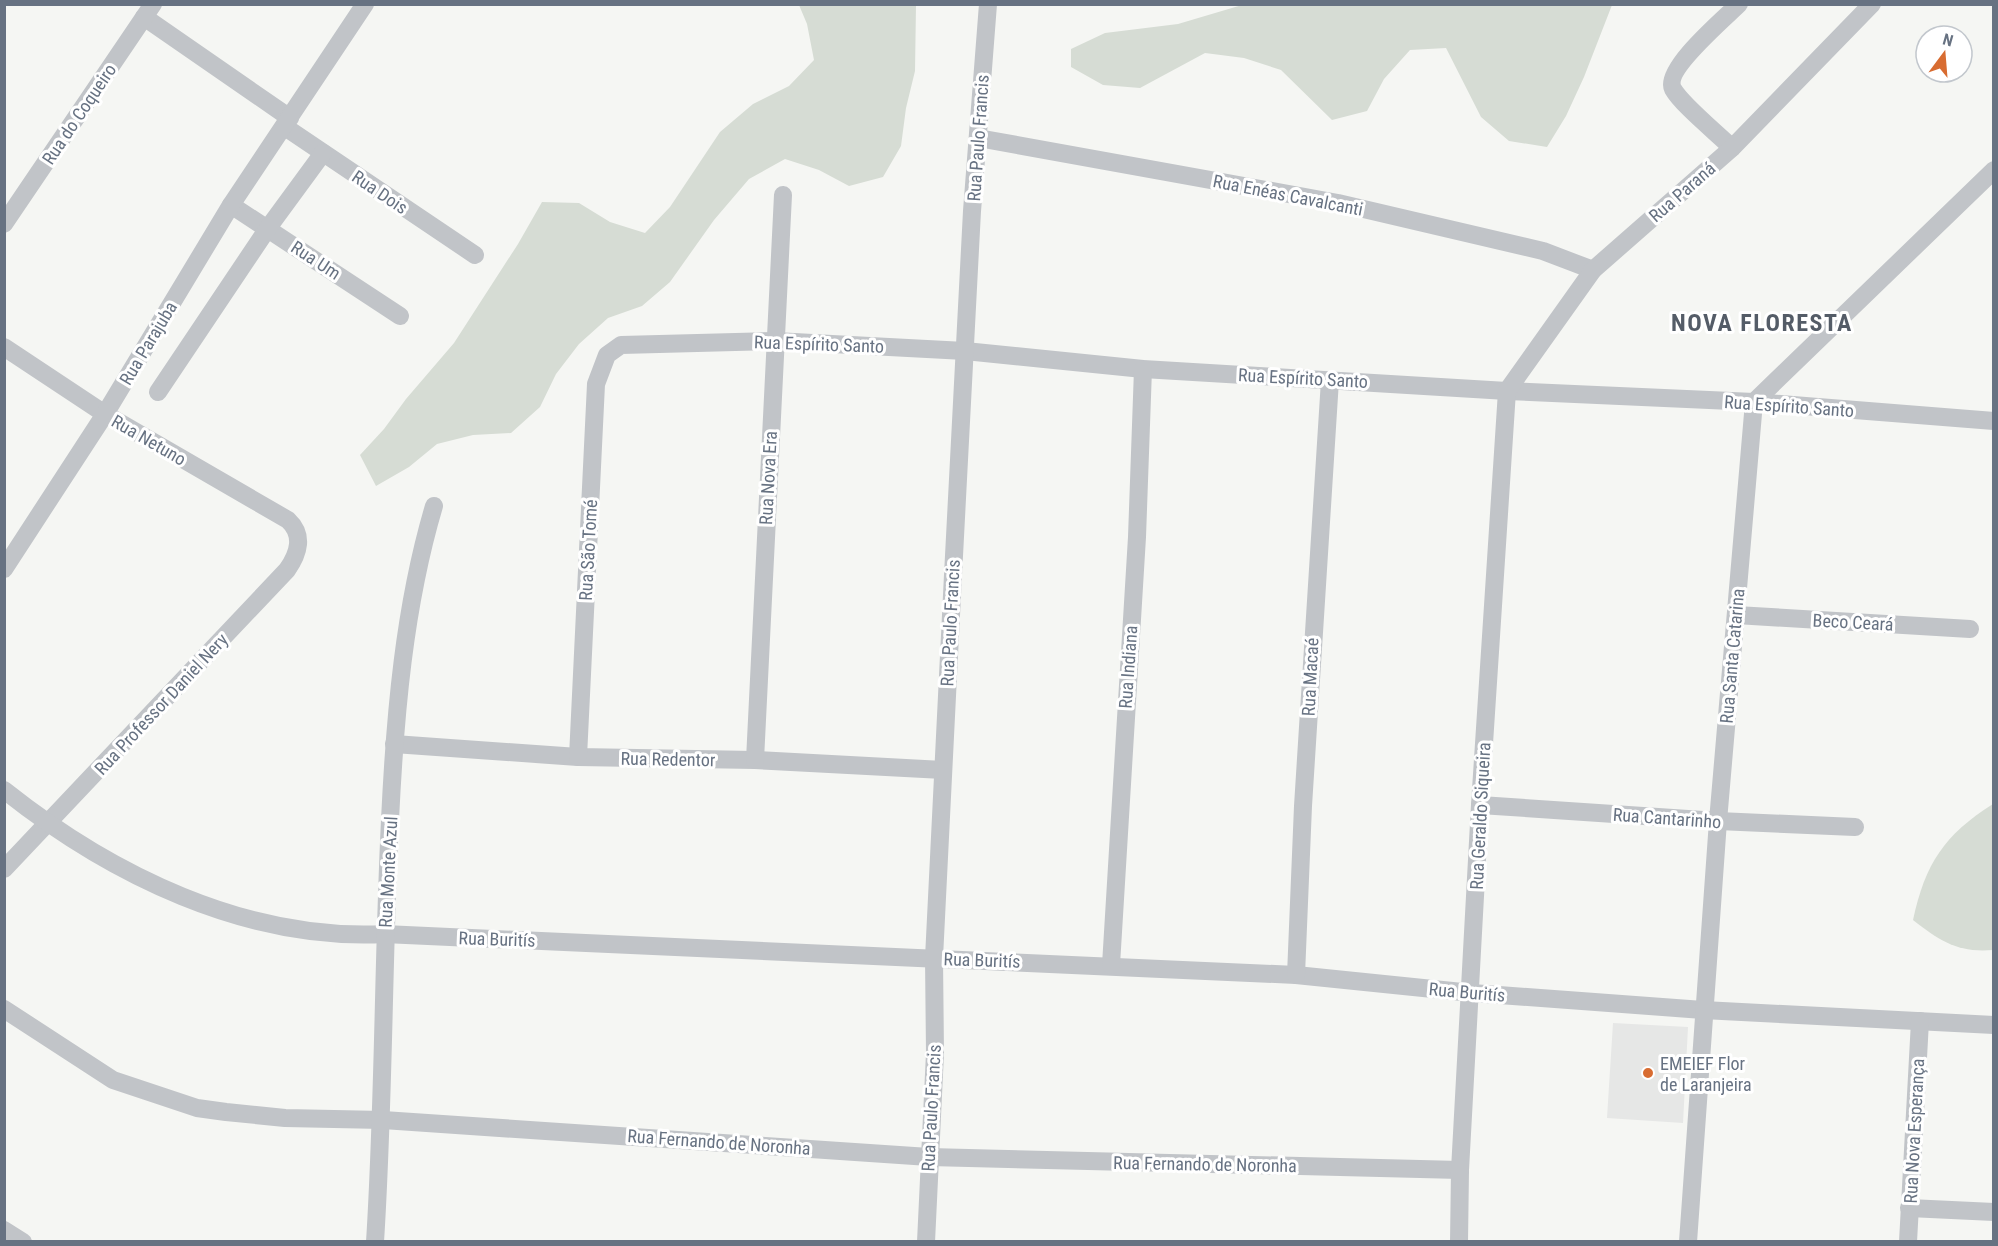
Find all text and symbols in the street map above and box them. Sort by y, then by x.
north arrow [1914,24,1974,84]
text: N [1941,30,1955,51]
street label: Rua do Coqueiro [38,60,120,168]
street label: Rua Paulo Francis [963,74,993,202]
street label: Rua Paraná [1645,158,1719,226]
street label: Rua Dois [348,166,412,218]
street label: Rua Enéas Cavalcanti [1211,170,1365,220]
street label: Rua Um [287,236,345,284]
street label: Rua Parajuba [115,298,181,388]
district label: NOVA FLORESTA [1671,309,1853,337]
street label: Rua Espírito Santo [754,331,884,357]
street label: Rua Espírito Santo [1238,364,1368,392]
street label: Rua Espírito Santo [1723,391,1855,421]
street label: Rua Netuno [108,410,190,470]
street label: Rua Nova Era [755,430,781,526]
street label: Rua São Tomé [575,499,601,601]
street label: Rua Paulo Francis [936,559,964,687]
street label: Rua Santa Catarina [1716,588,1748,724]
street label: Beco Ceará [1812,609,1894,635]
street label: Rua Indiana [1115,625,1141,709]
street label: Rua Professor Daniel Nery [90,629,232,779]
street label: Rua Macaé [1297,637,1323,717]
street label: Rua Geraldo Siqueira [1466,742,1494,890]
street label: Rua Redentor [620,748,716,770]
street label: Rua Cantarinho [1612,804,1722,832]
street label: Rua Monte Azul [375,816,401,928]
street label: Rua Buritís [458,927,536,951]
street label: Rua Buritís [943,948,1021,972]
street label: Rua Buritís [1428,978,1506,1006]
street label: Rua Paulo Francis [917,1044,945,1172]
place label: EMEIEF Flor de Laranjeira [1660,1053,1752,1095]
street label: Rua Nova Esperança [1900,1058,1928,1204]
marker: EMEIEF Flor de Laranjeira [1641,1066,1655,1080]
street label: Rua Fernando de Noronha [627,1125,811,1159]
street label: Rua Fernando de Noronha [1113,1152,1297,1176]

